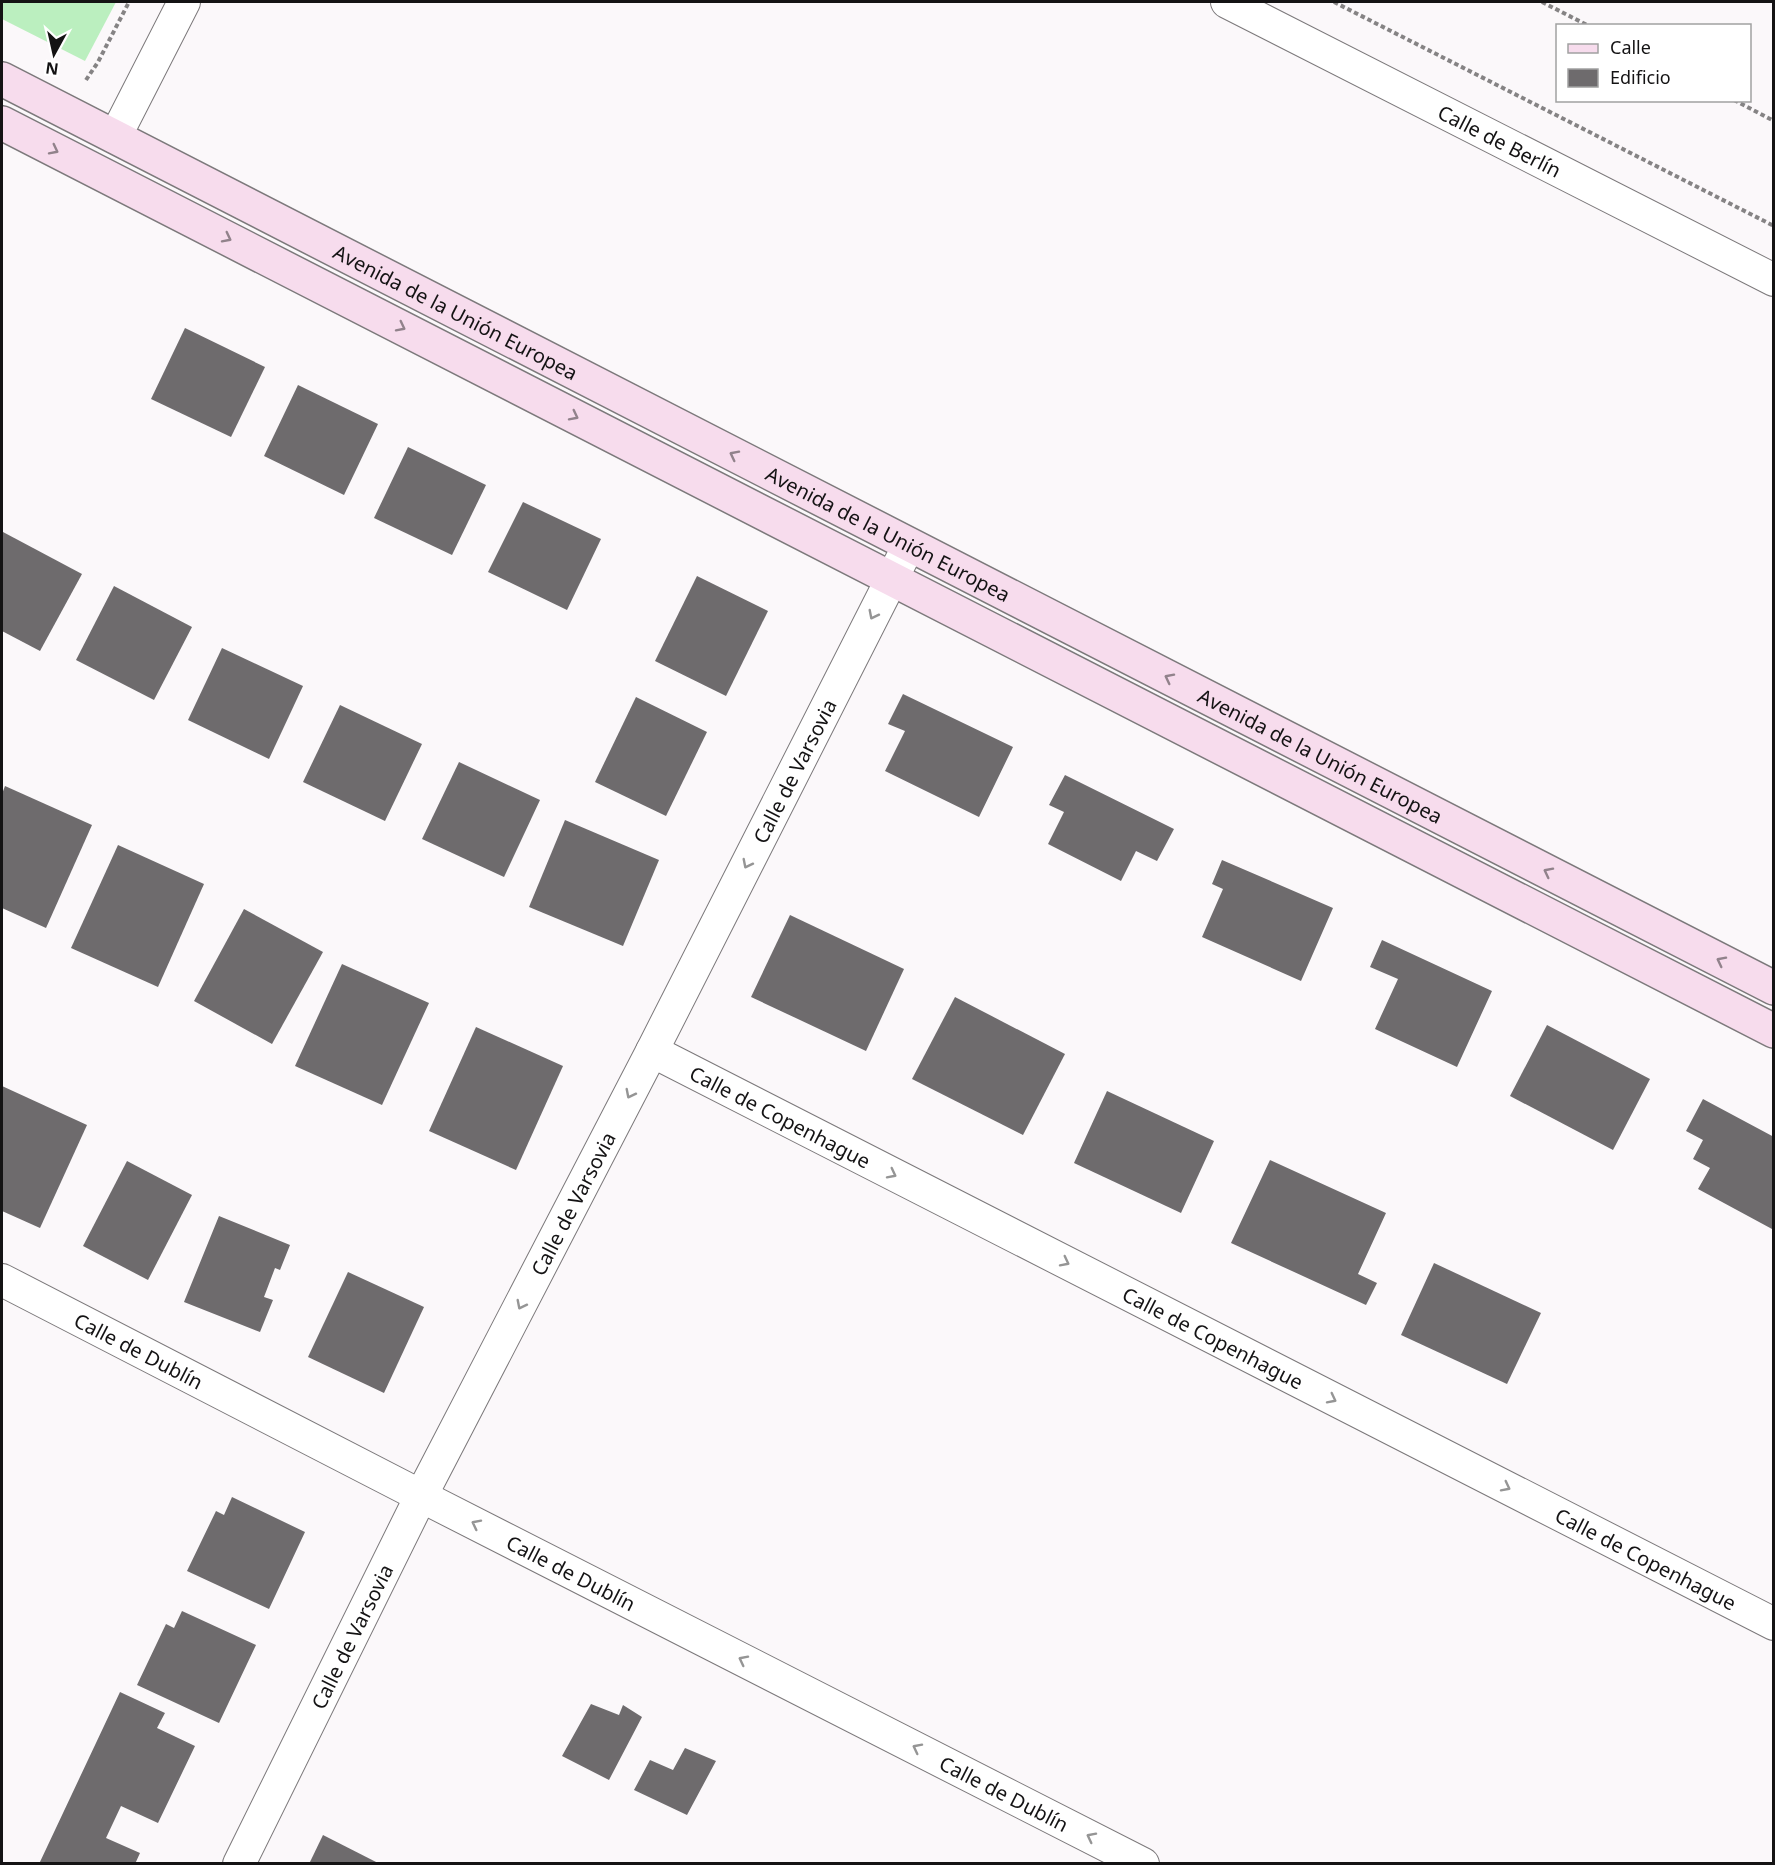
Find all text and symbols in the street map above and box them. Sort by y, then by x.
north arrow [24,24,84,84]
legend [1556,24,1751,102]
text: Calle [1610,35,1651,59]
text: N [44,57,60,81]
text: Edificio [1610,65,1671,89]
street label: Calle de Berlín [1434,98,1566,183]
one-way arrow [47,142,58,154]
one-way arrow [221,231,232,243]
street label: Avenida de la Unión Europea [329,238,583,386]
one-way arrow [394,320,405,332]
one-way arrow [568,409,579,421]
one-way arrow [729,451,740,462]
street label: Avenida de la Unión Europea [761,460,1015,607]
one-way arrow [869,609,880,620]
one-way arrow [1165,674,1175,685]
street label: Avenida de la Unión Europea [1194,682,1447,829]
street label: Calle de Varsovia [746,694,842,848]
one-way arrow [743,858,754,869]
one-way arrow [1543,868,1554,880]
one-way arrow [1717,957,1728,969]
street label: Calle de Copenhague [685,1059,875,1174]
one-way arrow [626,1088,637,1099]
street label: Calle de Varsovia [524,1127,621,1280]
one-way arrow [885,1166,896,1178]
one-way arrow [1059,1255,1070,1266]
street label: Calle de Copenhague [1118,1280,1308,1395]
one-way arrow [517,1298,528,1309]
street label: Calle de Dublín [70,1306,208,1395]
one-way arrow [1326,1391,1337,1403]
one-way arrow [1500,1480,1511,1492]
street label: Calle de Copenhague [1551,1501,1741,1616]
one-way arrow [471,1520,482,1531]
street label: Calle de Dublín [502,1528,640,1617]
street label: Calle de Varsovia [304,1559,399,1713]
one-way arrow [739,1656,749,1667]
one-way arrow [912,1744,923,1756]
street label: Calle de Dublín [935,1749,1073,1837]
one-way arrow [1086,1833,1097,1844]

